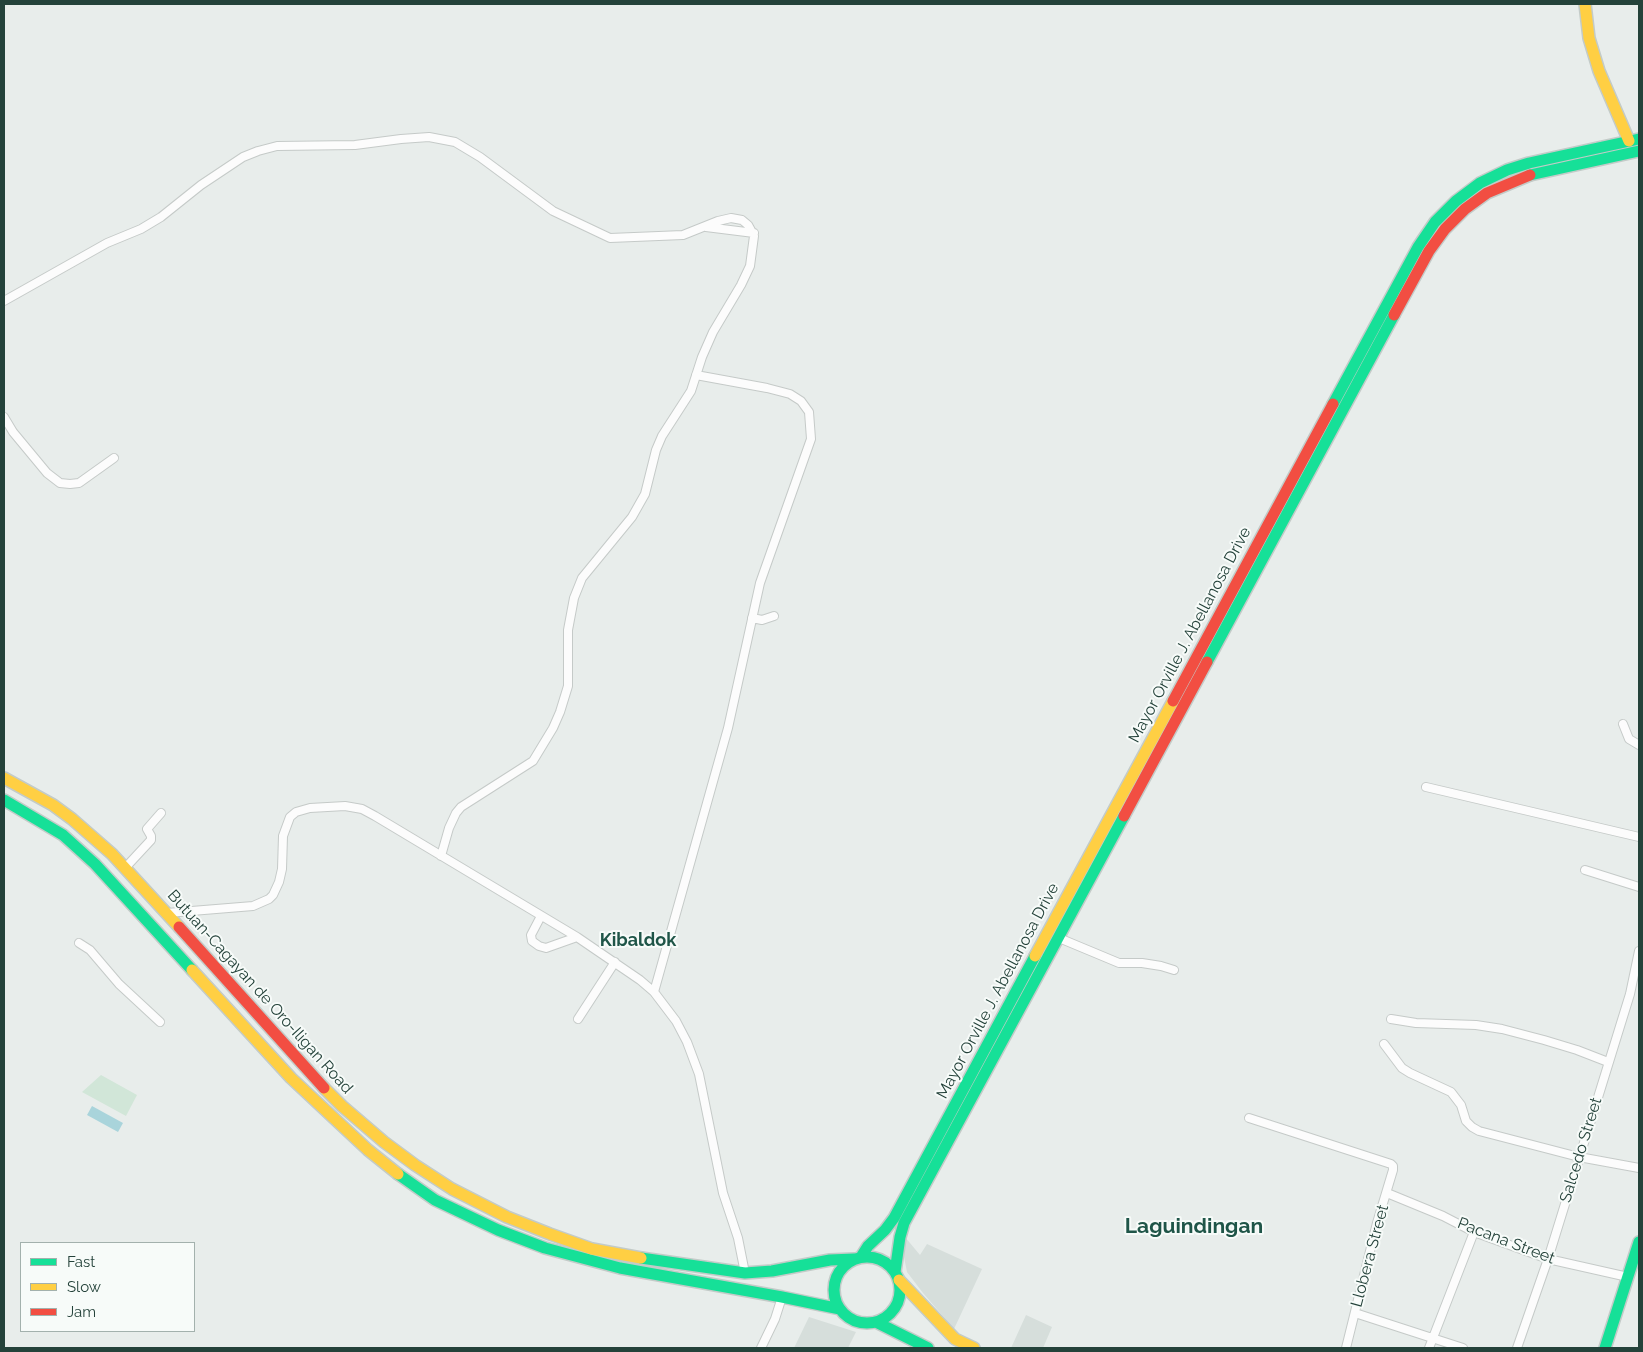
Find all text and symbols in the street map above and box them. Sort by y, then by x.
street label: Mayor Orville J. Abellanosa Drive [1125,524,1255,746]
street label: Mayor Orville J. Abellanosa Drive [933,880,1063,1102]
street label: Butuan-Cagayan de Oro-Iligan Road [163,886,357,1098]
district label: Kibaldok [600,930,676,952]
street label: Salcedo Street [1556,1095,1606,1205]
street label: Llobera Street [1347,1203,1393,1309]
district label: Laguindingan [1125,1214,1263,1240]
street label: Pacana Street [1455,1214,1557,1268]
legend [20,1242,195,1332]
text: Fast [67,1253,95,1271]
text: Slow [67,1278,101,1296]
text: Jam [67,1303,96,1321]

